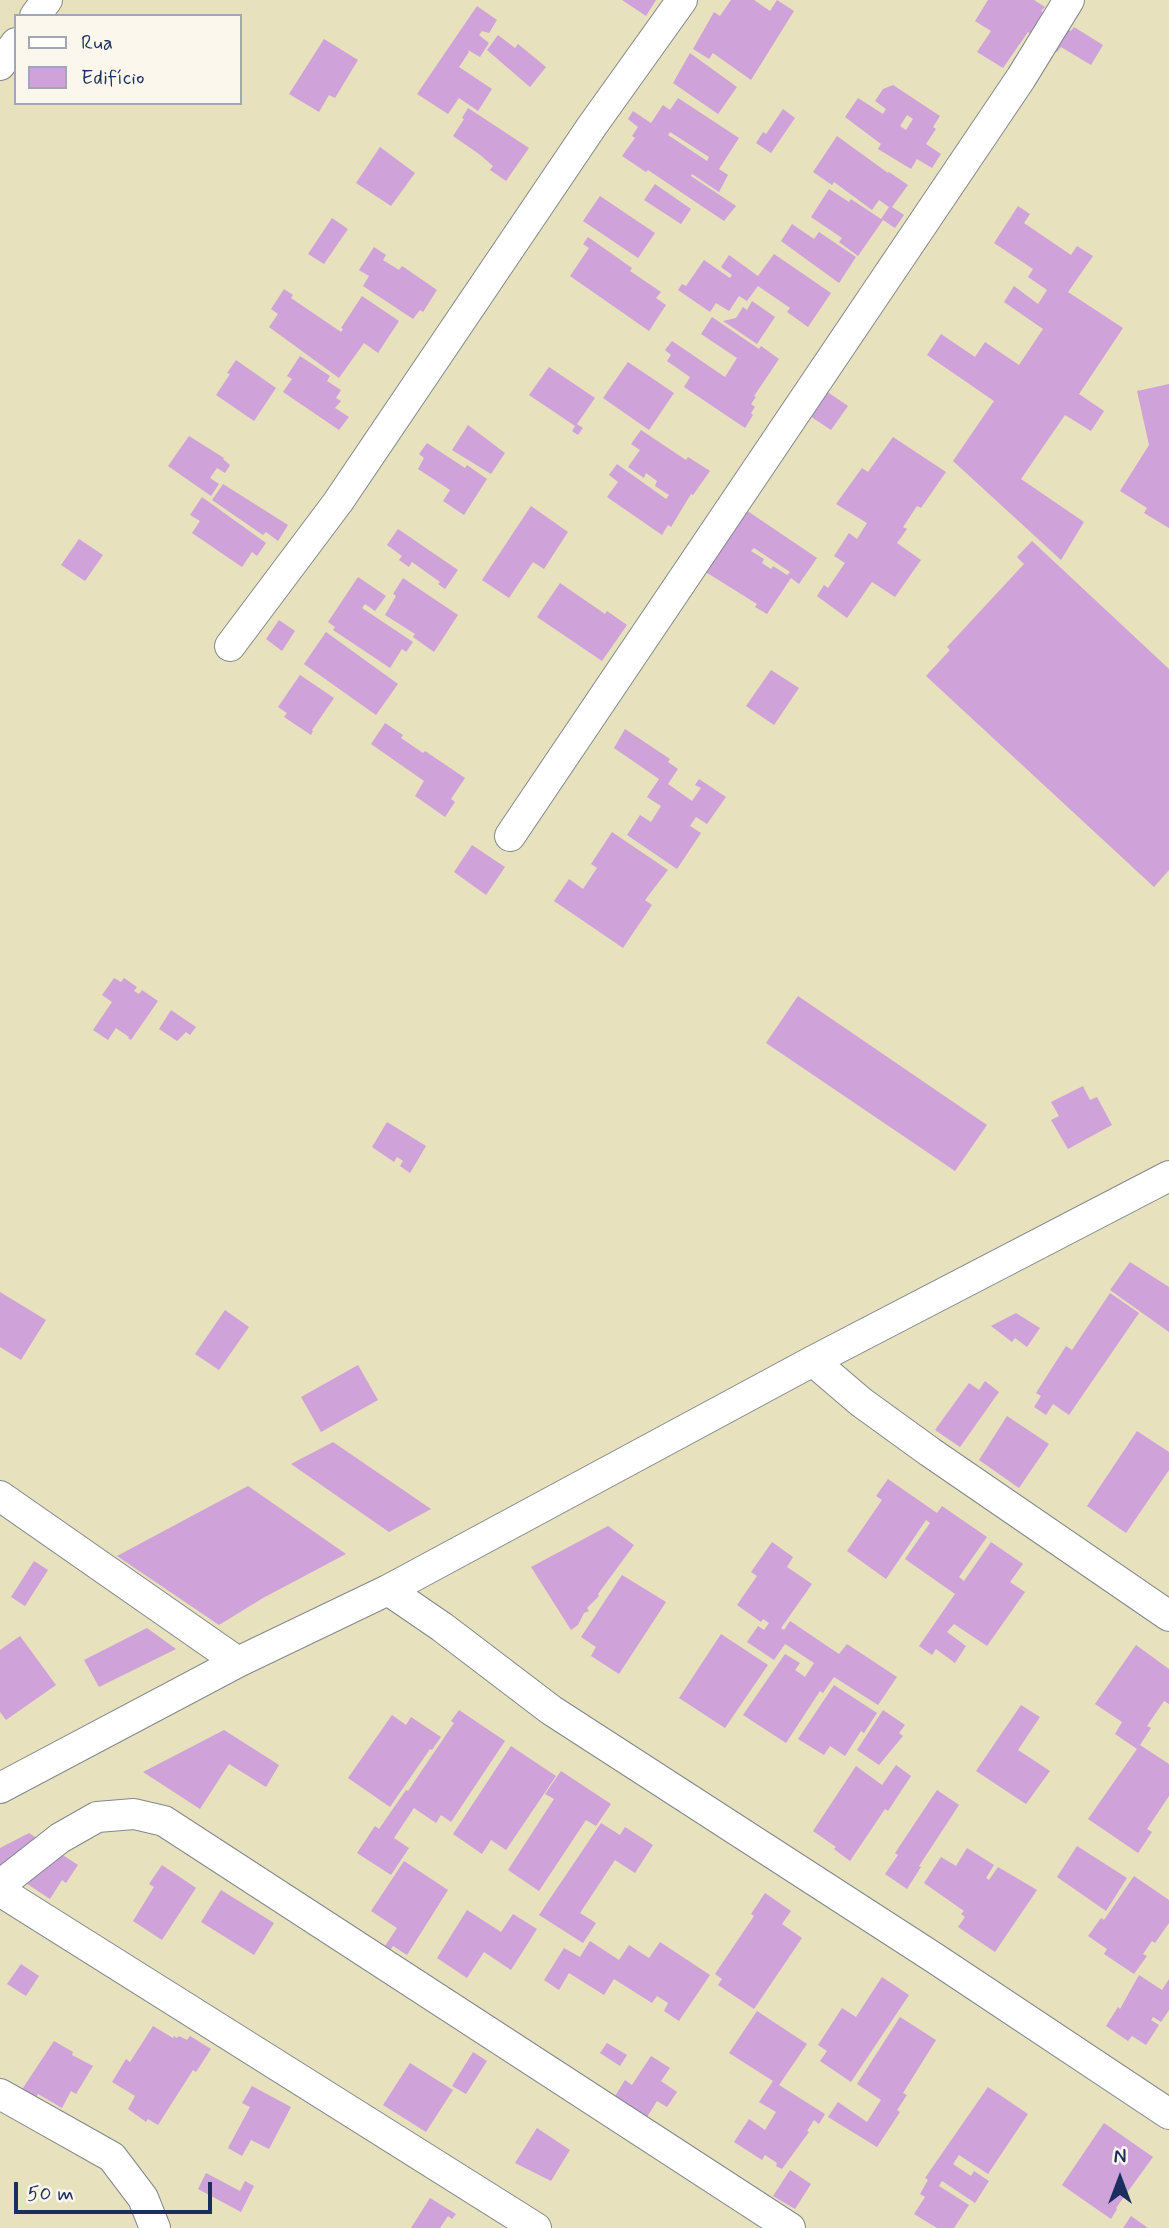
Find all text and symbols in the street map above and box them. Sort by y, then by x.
legend [14,14,242,105]
text: Rua [81,29,113,57]
text: Edifício [81,64,145,92]
north arrow [1085,2144,1155,2214]
text: N [1114,2145,1126,2170]
scale bar [18,2168,215,2212]
text: 50 m [27,2180,74,2208]

